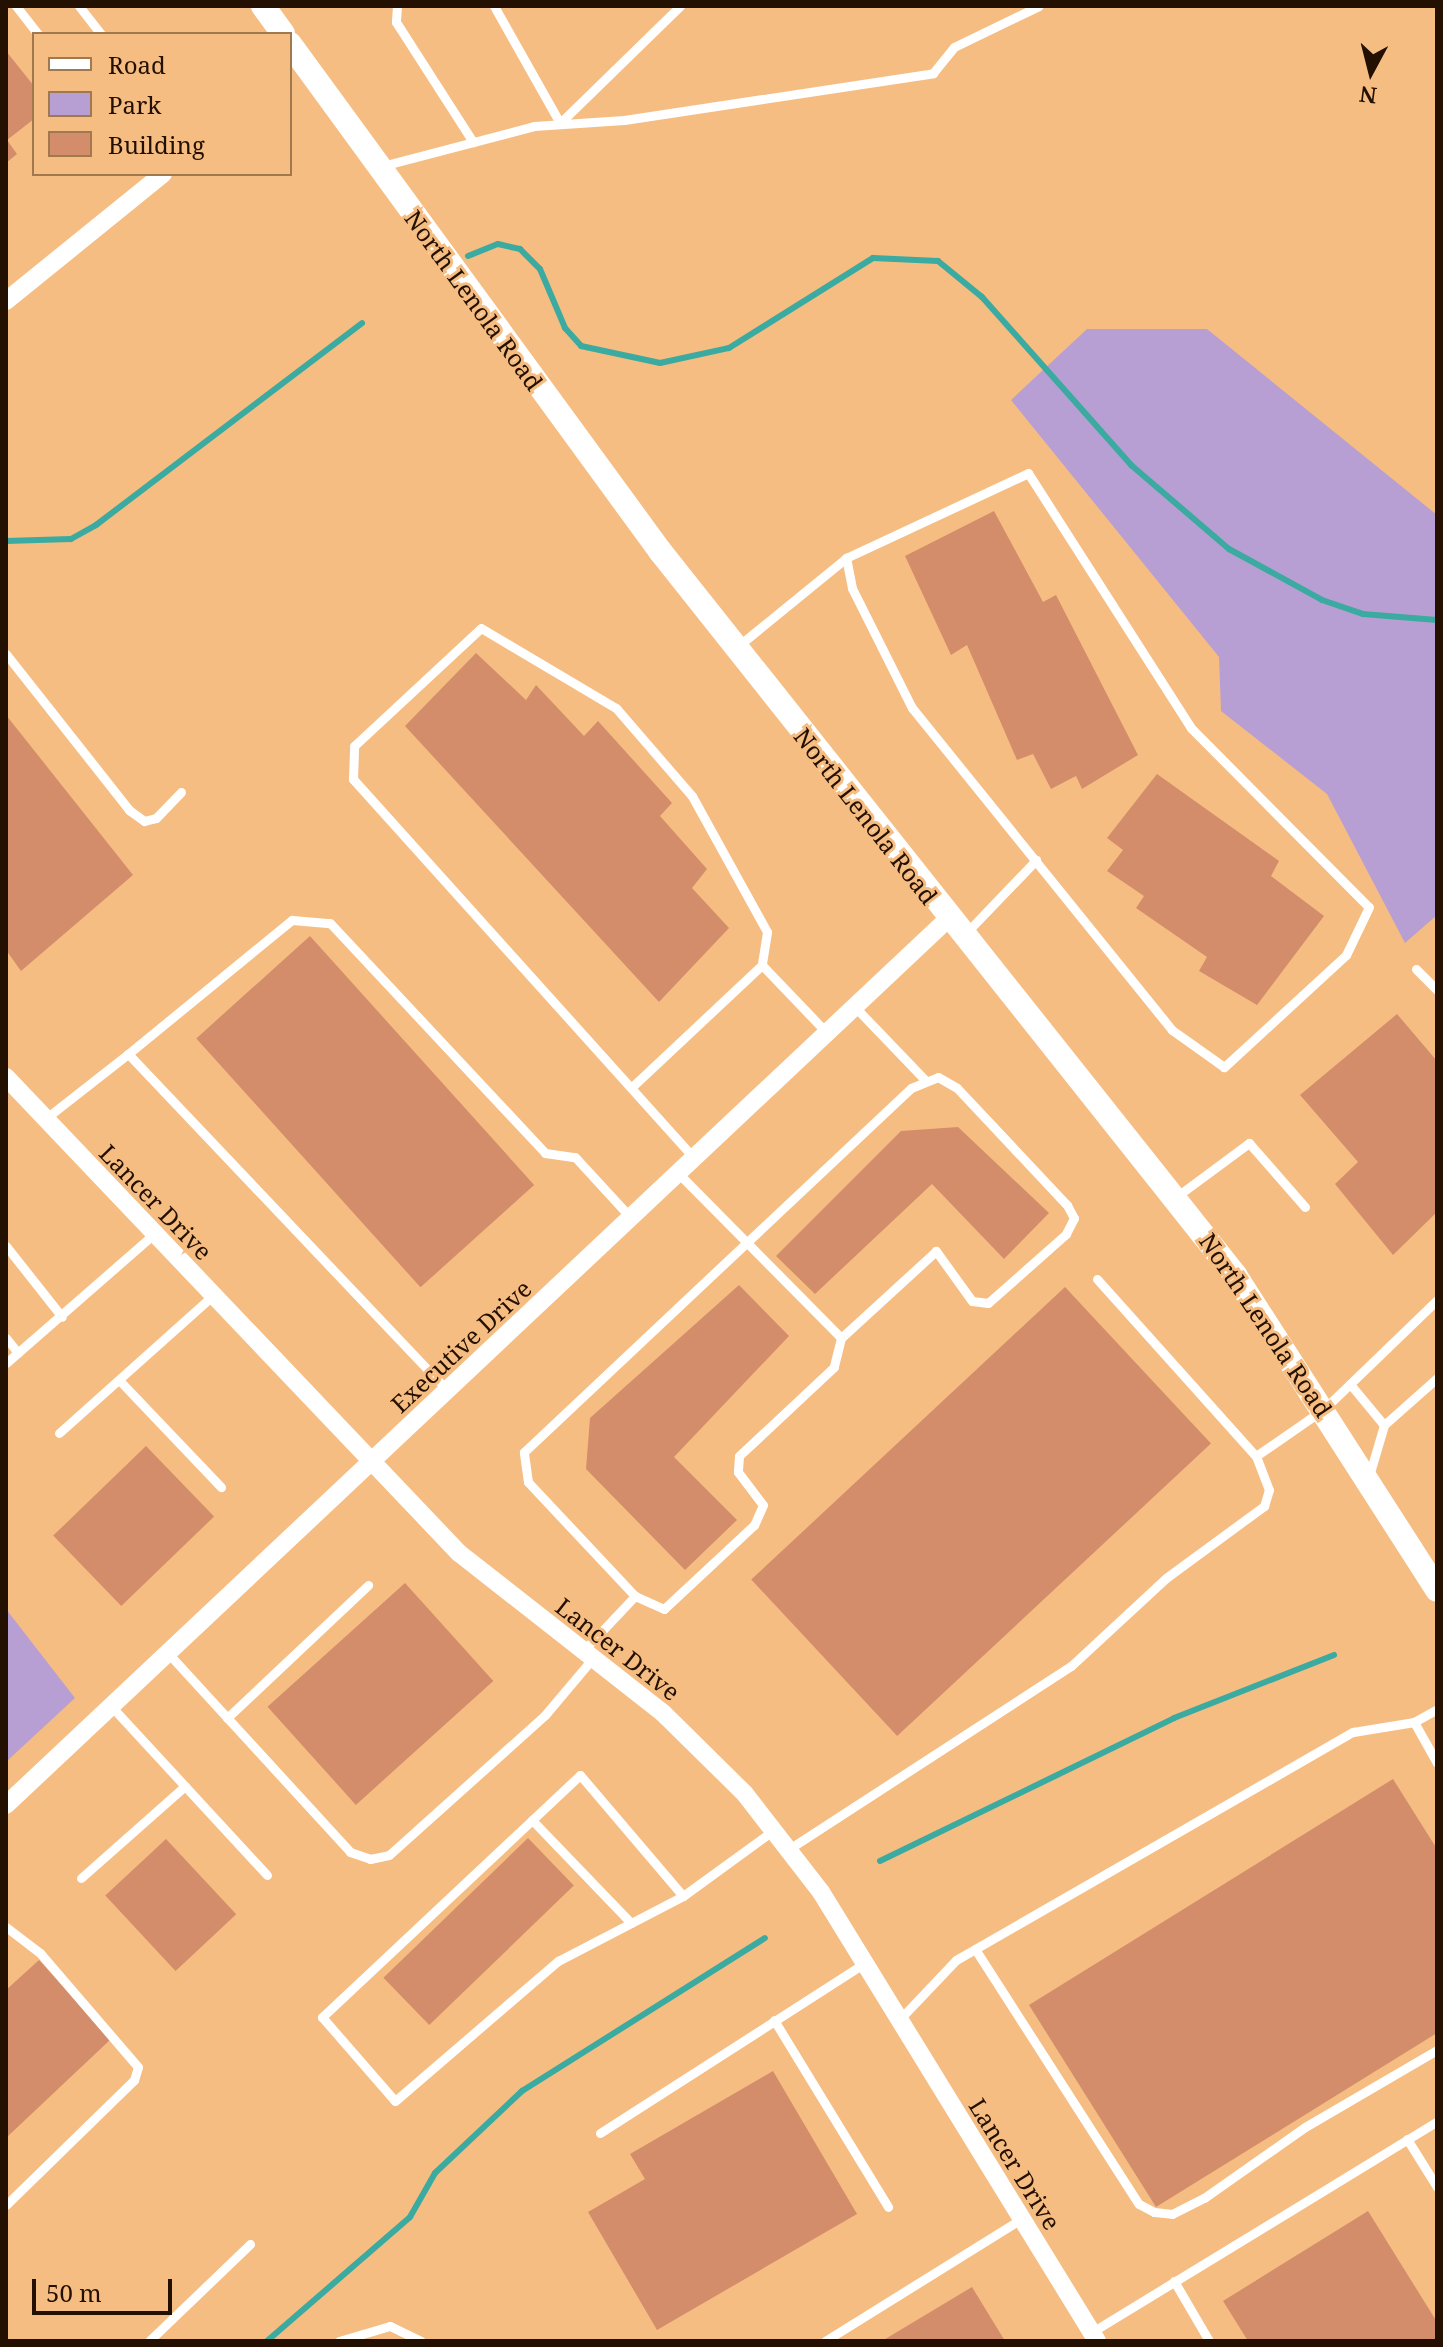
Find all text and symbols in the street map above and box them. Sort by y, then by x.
legend [32,32,292,176]
north arrow [1331,32,1411,112]
text: Road [108,48,166,81]
text: N [1358,80,1379,112]
text: Park [108,88,161,121]
text: Building [108,128,205,161]
street label: North Lenola Road [399,204,549,396]
street label: North Lenola Road [788,722,944,910]
street label: Lancer Drive [94,1138,218,1266]
street label: North Lenola Road [1194,1228,1338,1422]
street label: Executive Drive [385,1274,537,1418]
street label: Lancer Drive [550,1592,686,1706]
street label: Lancer Drive [963,2093,1067,2235]
scale bar [36,2263,176,2313]
text: 50 m [46,2276,102,2309]

